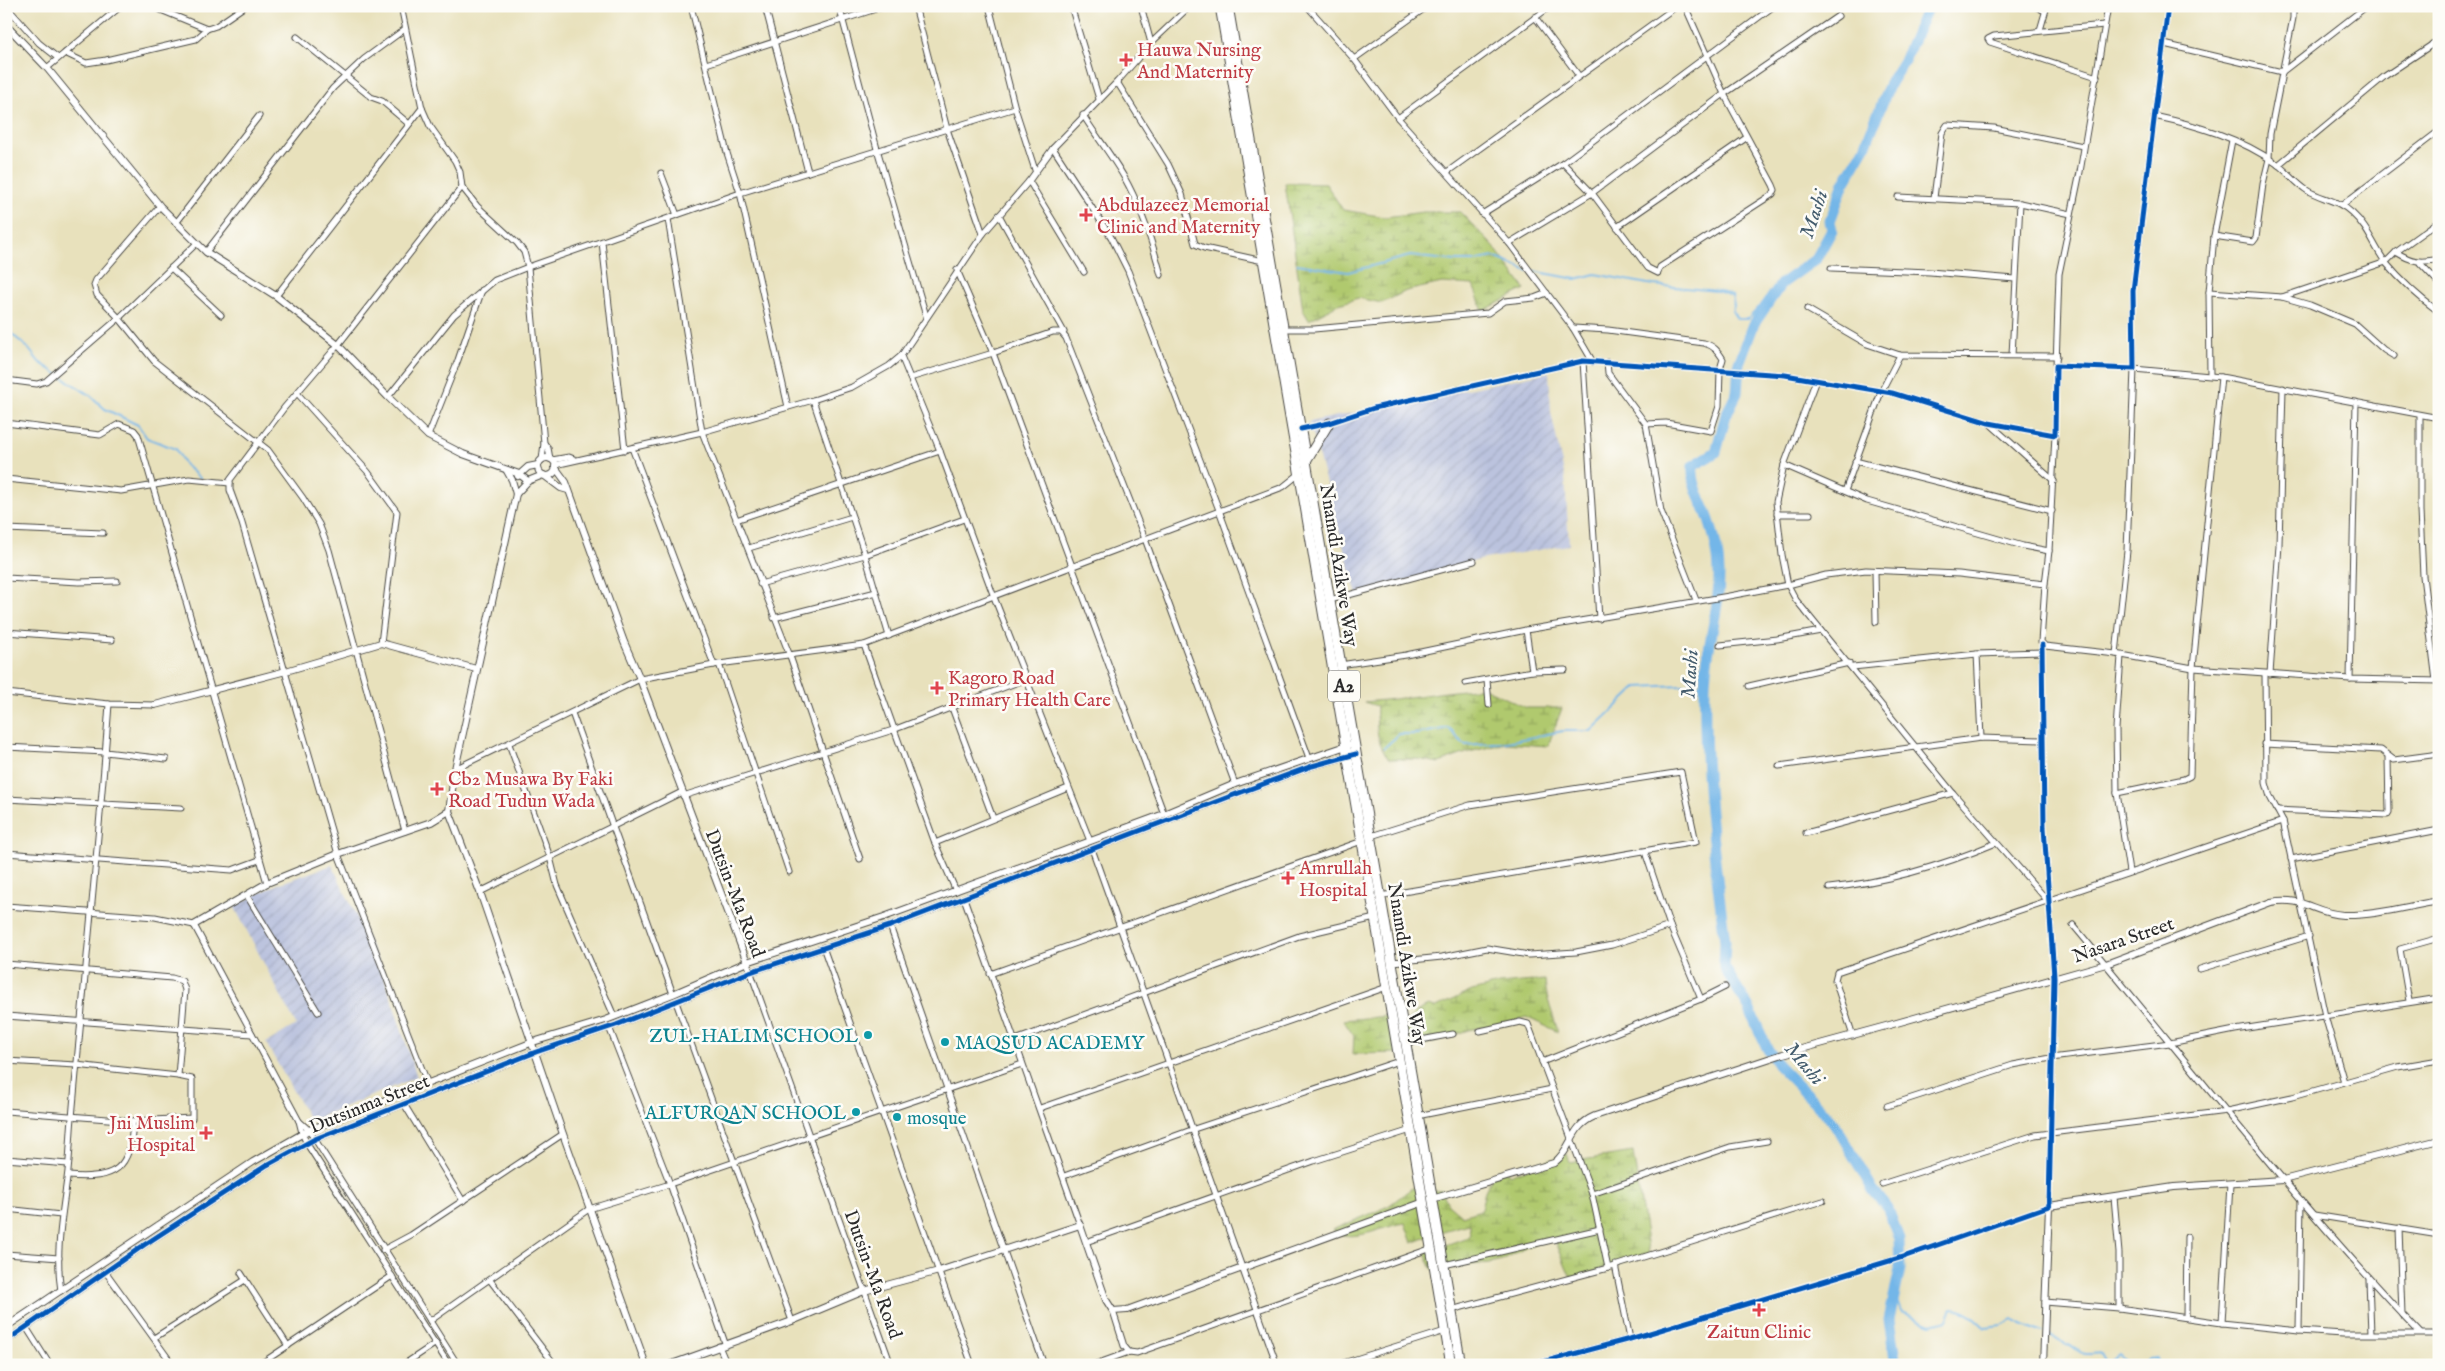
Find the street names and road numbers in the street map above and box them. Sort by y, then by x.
street label: Nnamdi Azikwe Way [1313,482,1363,649]
road number: A2 [1328,670,1360,701]
street label: Dutsin-Ma Road [699,826,770,962]
street label: Nnamdi Azikwe Way [1381,881,1431,1048]
street label: Nasara Street [2070,912,2178,969]
street label: Dutsinma Street [306,1070,434,1140]
street label: Dutsin-Ma Road [838,1207,907,1343]

